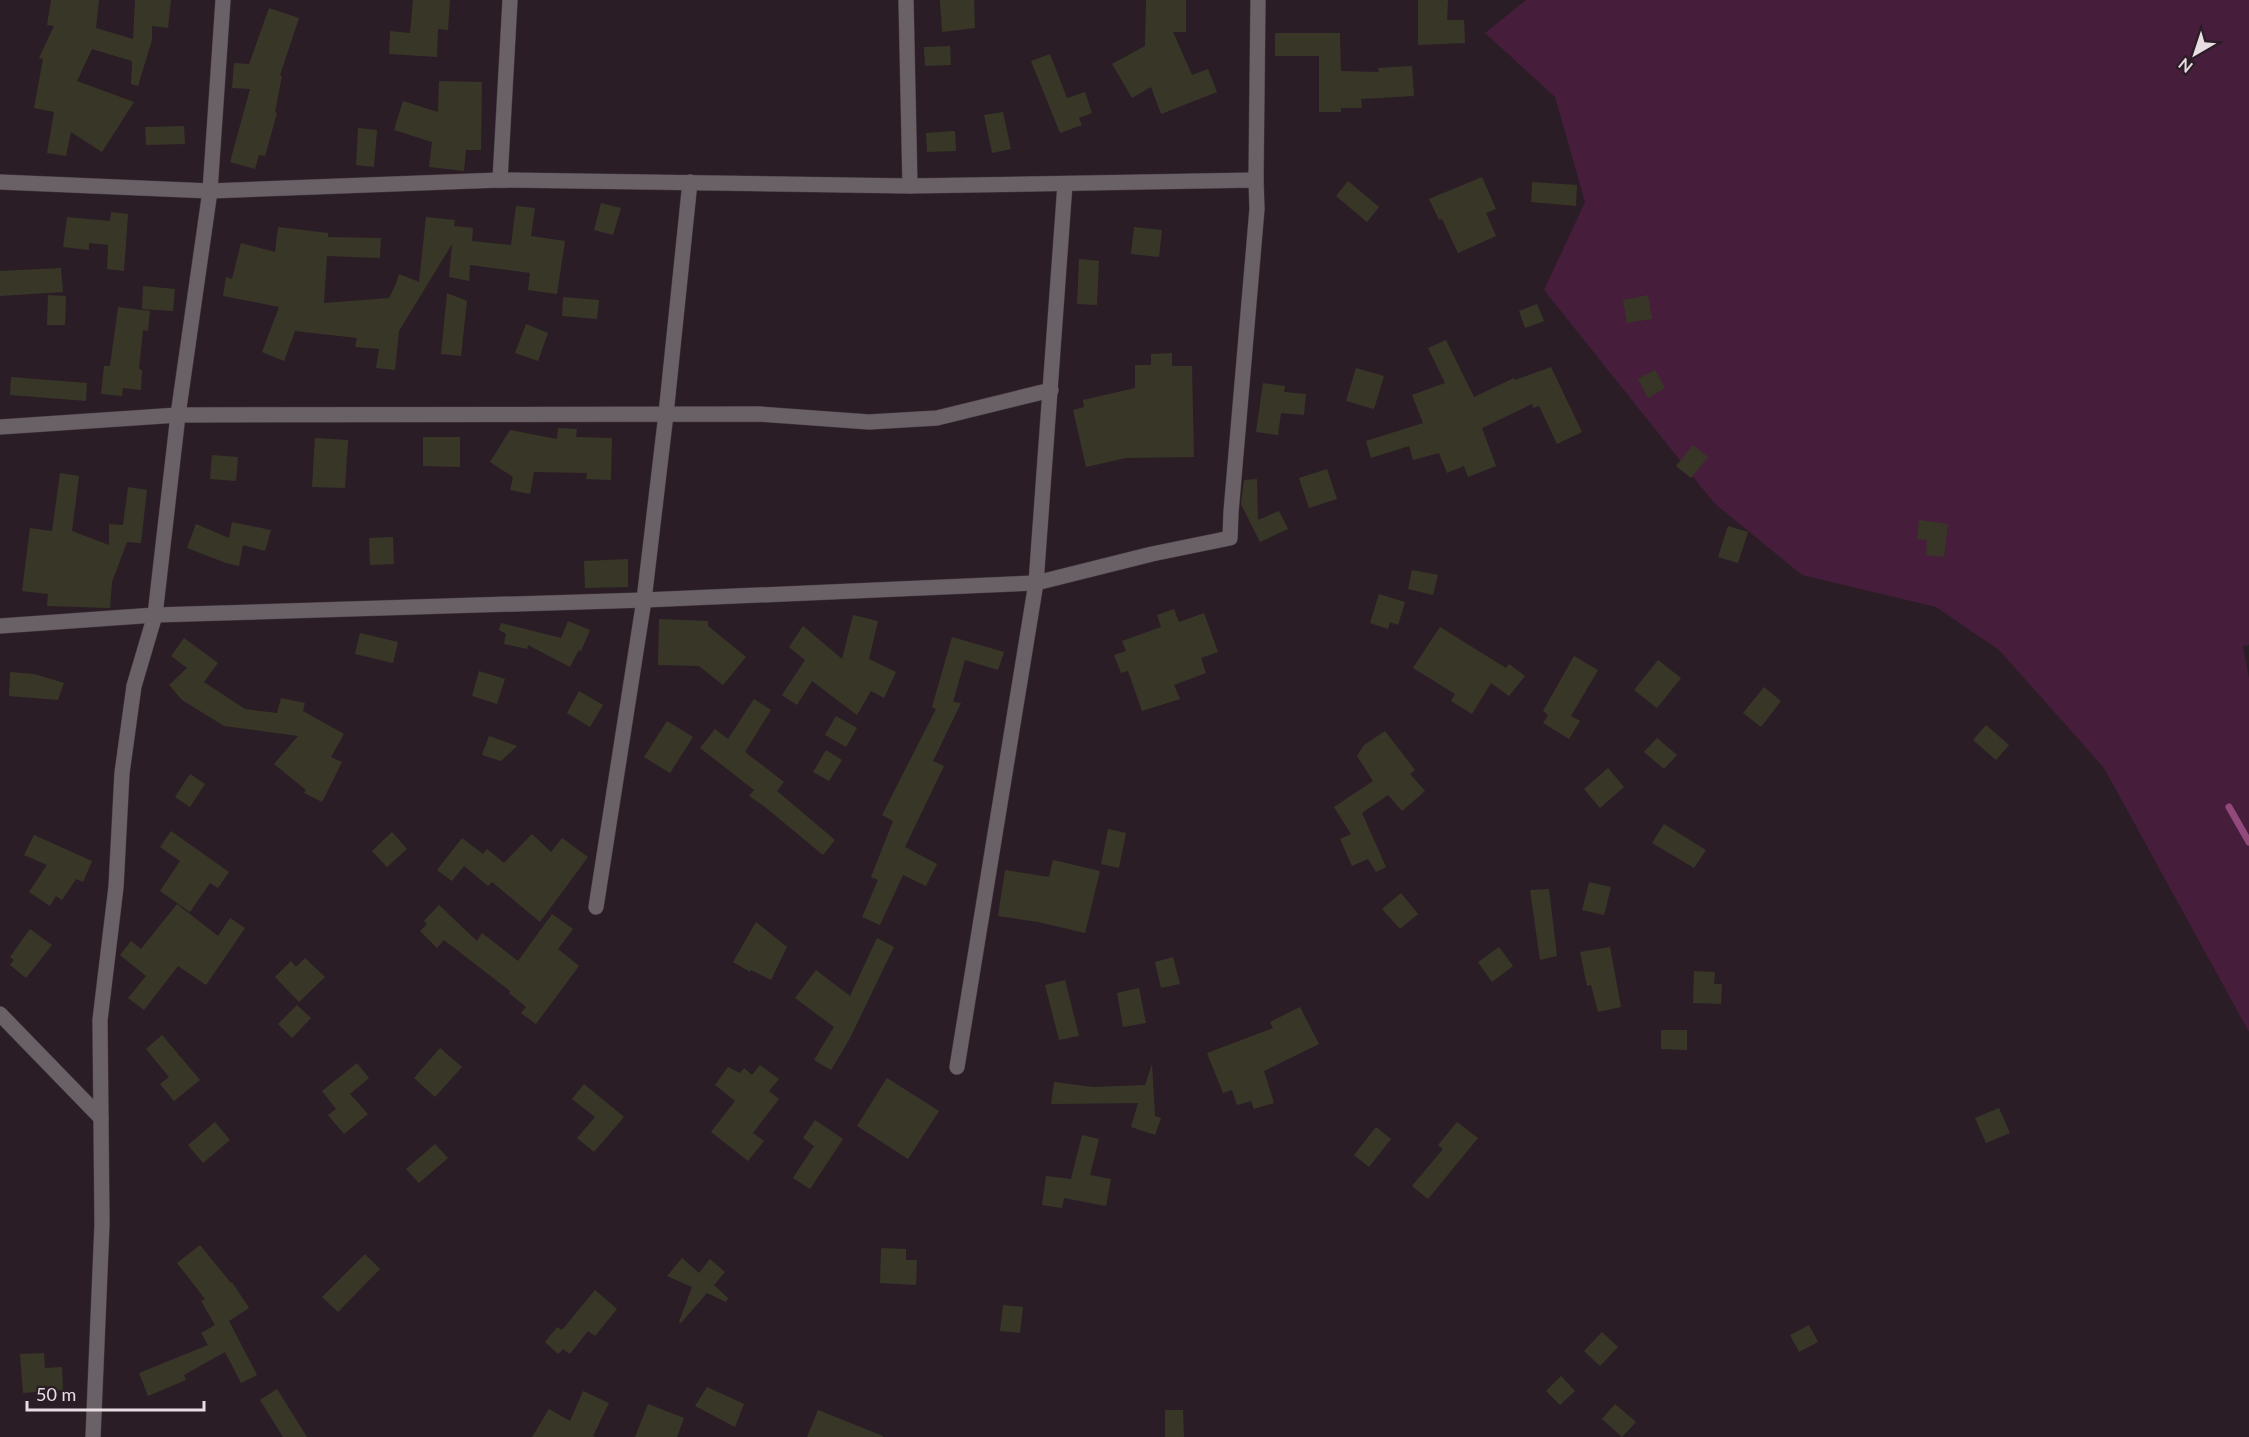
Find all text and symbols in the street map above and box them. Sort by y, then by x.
north arrow [2165,24,2225,84]
text: N [2174,55,2196,77]
scale bar [27,1374,204,1412]
text: 50 m [36,1383,76,1405]

